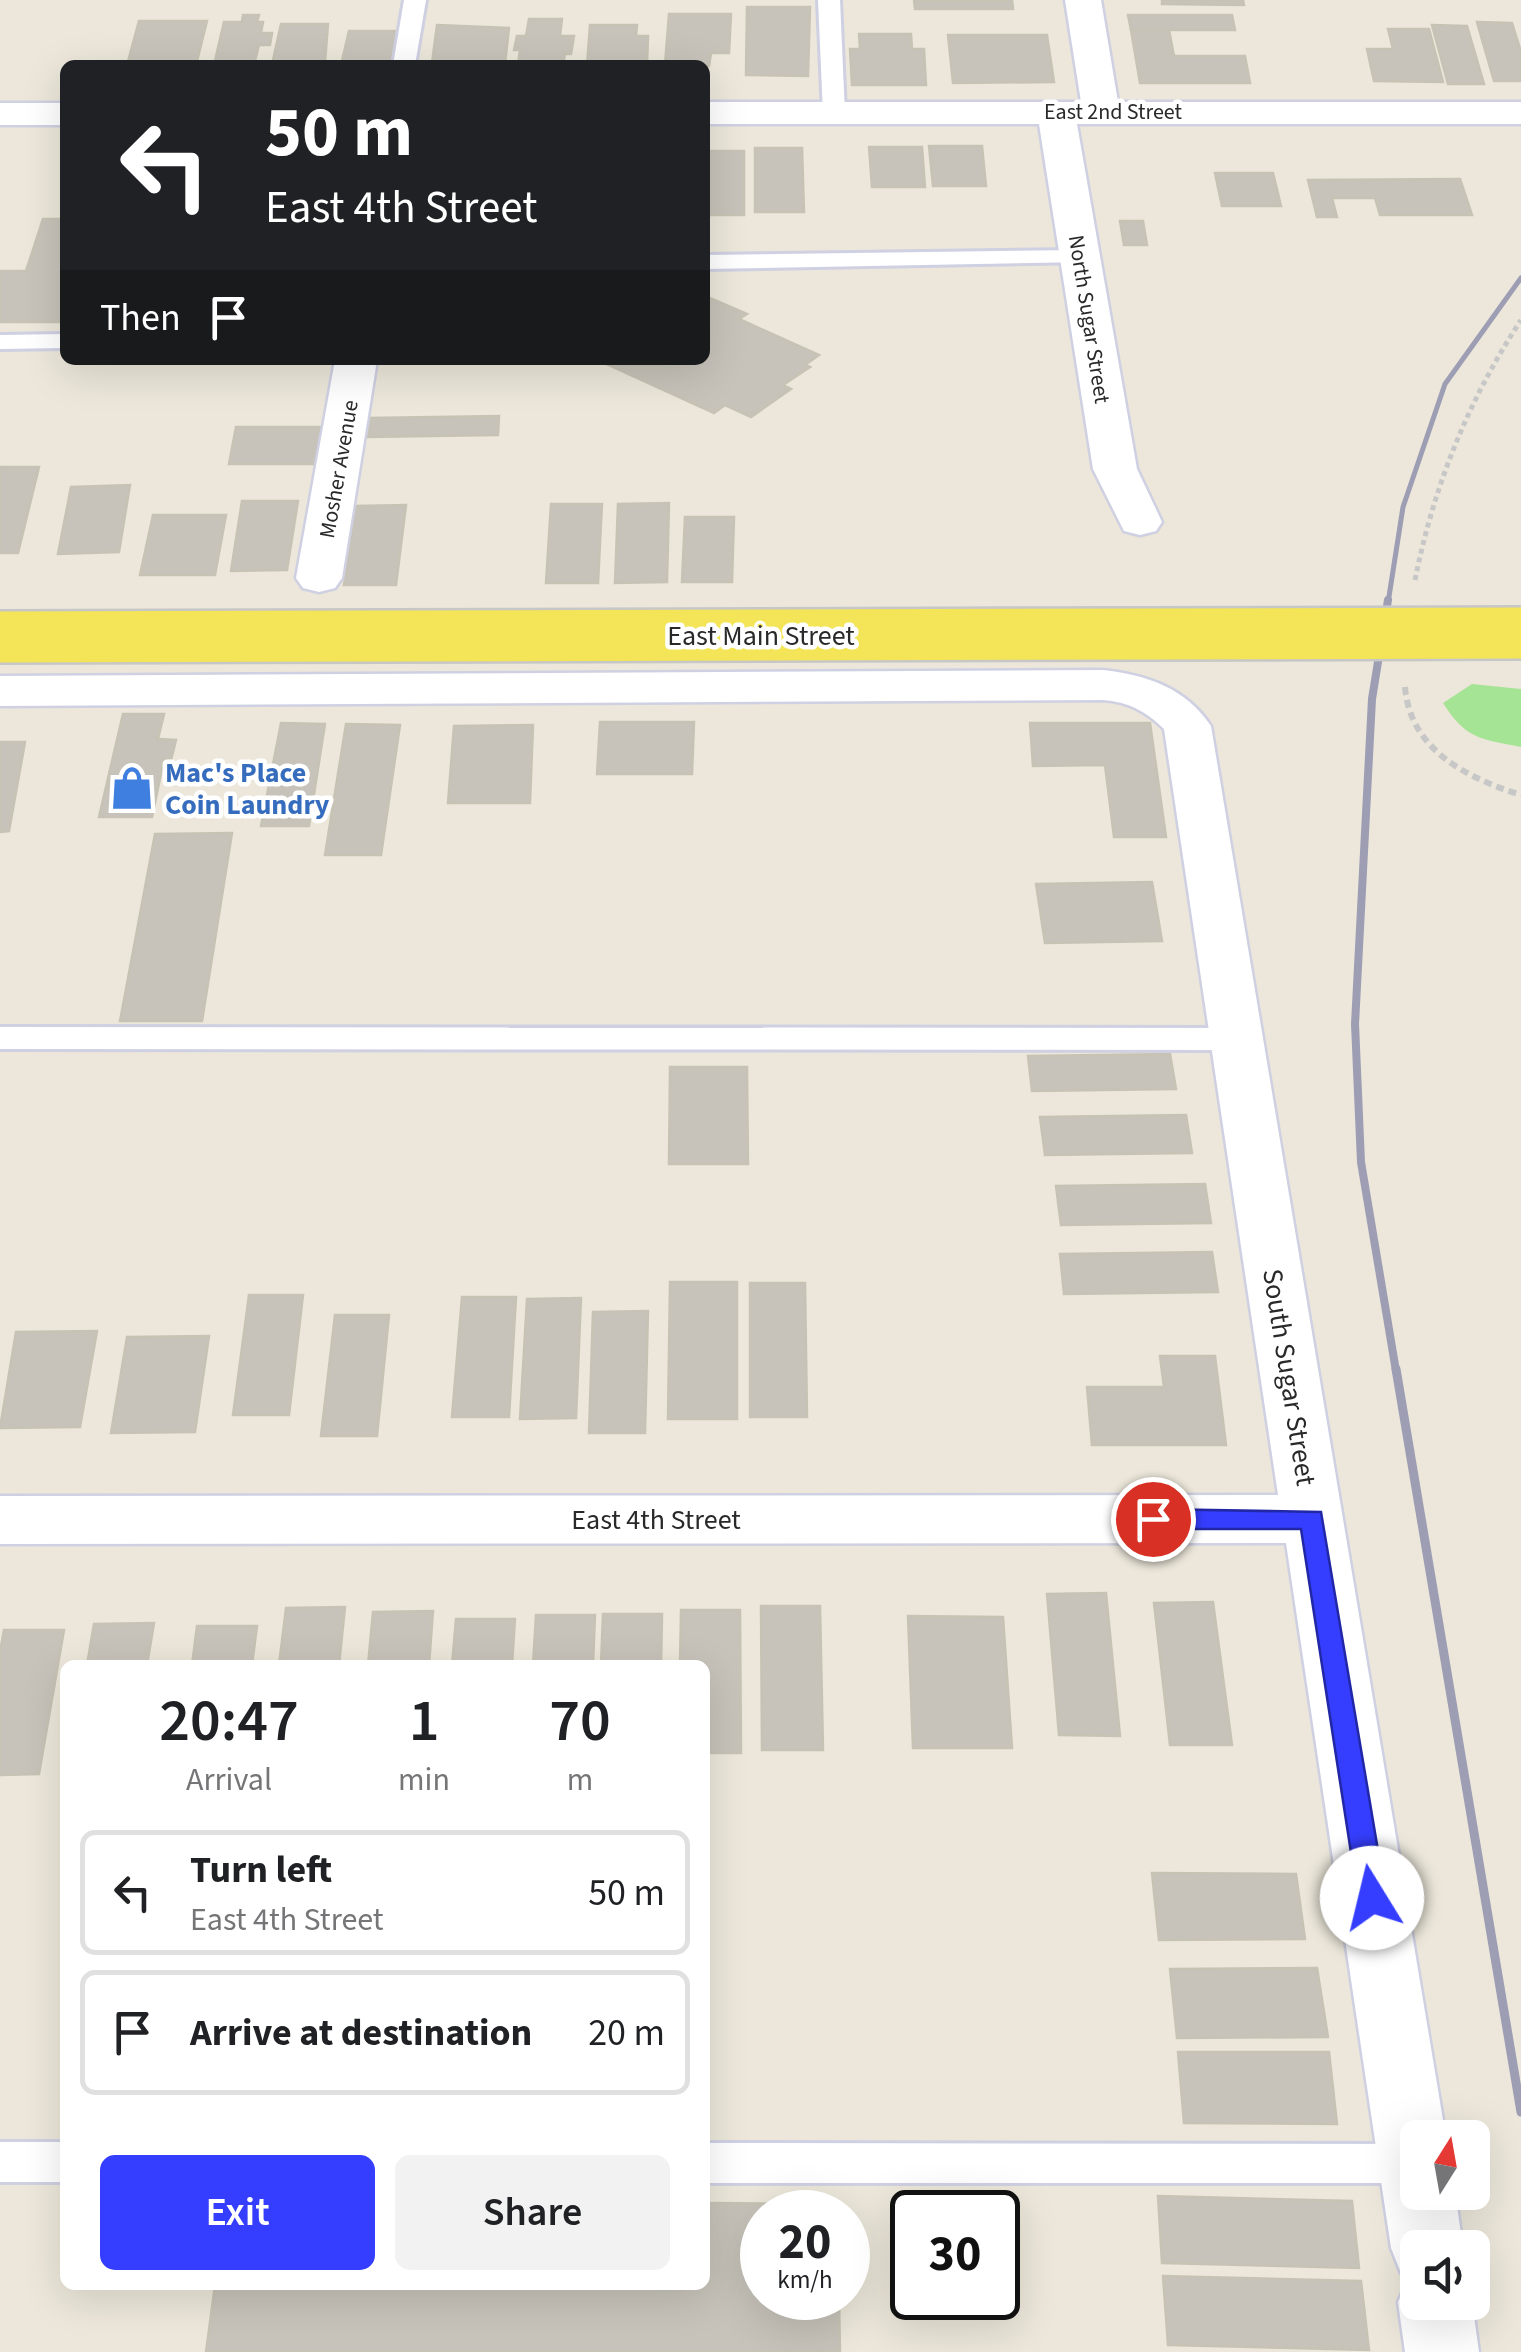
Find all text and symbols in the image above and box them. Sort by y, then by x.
text: 50 m [265,83,413,183]
street label: East 2nd Street [1044,96,1183,128]
icon: left [100,100,230,230]
text: East 4th Street [265,176,537,240]
street label: North Sugar Street [1060,233,1118,406]
icon: arrive [201,290,256,345]
text: Then [100,291,181,345]
street label: Mosher Avenue [311,397,367,541]
street label: East Main Street [667,616,855,656]
place label: Mac's Place Coin Laundry [165,753,330,825]
shop icon: Mac's Place Coin Laundry [108,764,156,812]
street label: South Sugar Street [1252,1266,1326,1489]
pin [1111,1477,1196,1562]
icon: arrive [1126,1492,1181,1547]
street label: East 4th Street [571,1500,741,1540]
text: 20:47 [159,1679,299,1764]
text: 1 [409,1679,439,1764]
text: 70 [549,1679,611,1764]
text: Arrival [186,1757,272,1803]
text: min [398,1757,450,1803]
text: m [567,1757,593,1803]
text: Turn left [190,1843,332,1897]
position arrow [1320,1846,1424,1950]
icon: left [105,1865,160,1920]
text: 50 m [588,1866,665,1920]
text: East 4th Street [190,1897,384,1943]
icon: arrive [105,2005,160,2060]
text: Arrive at destination [190,2006,532,2060]
text: 20 m [588,2006,665,2060]
north arrow [1400,2120,1490,2210]
map controls [1400,2120,1490,2320]
button: Exit [100,2155,375,2270]
button: Share [395,2155,670,2270]
speed limit sign: 30 [890,2190,1020,2320]
text: 20 [779,2207,831,2278]
button: sound [1400,2230,1490,2320]
text: km/h [777,2262,833,2298]

